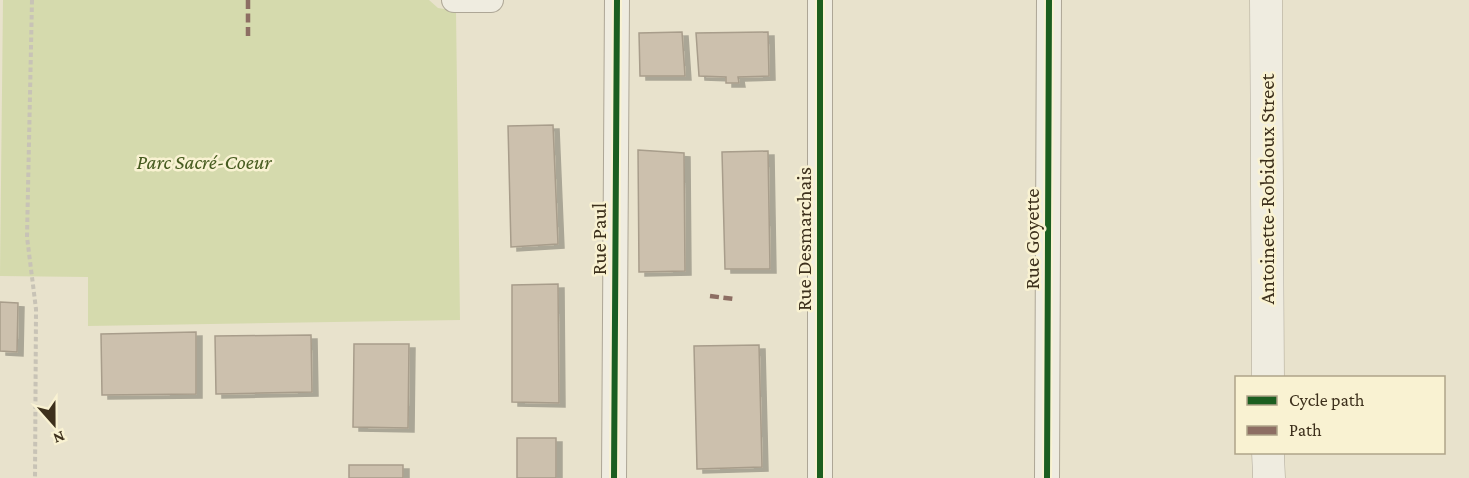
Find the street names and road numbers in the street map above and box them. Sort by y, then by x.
street label: Antoinette-Robidoux Street [1255,72,1279,304]
street label: Rue Desmarchais [792,167,816,311]
street label: Rue Goyette [1020,188,1044,290]
street label: Rue Paul [587,203,611,275]

